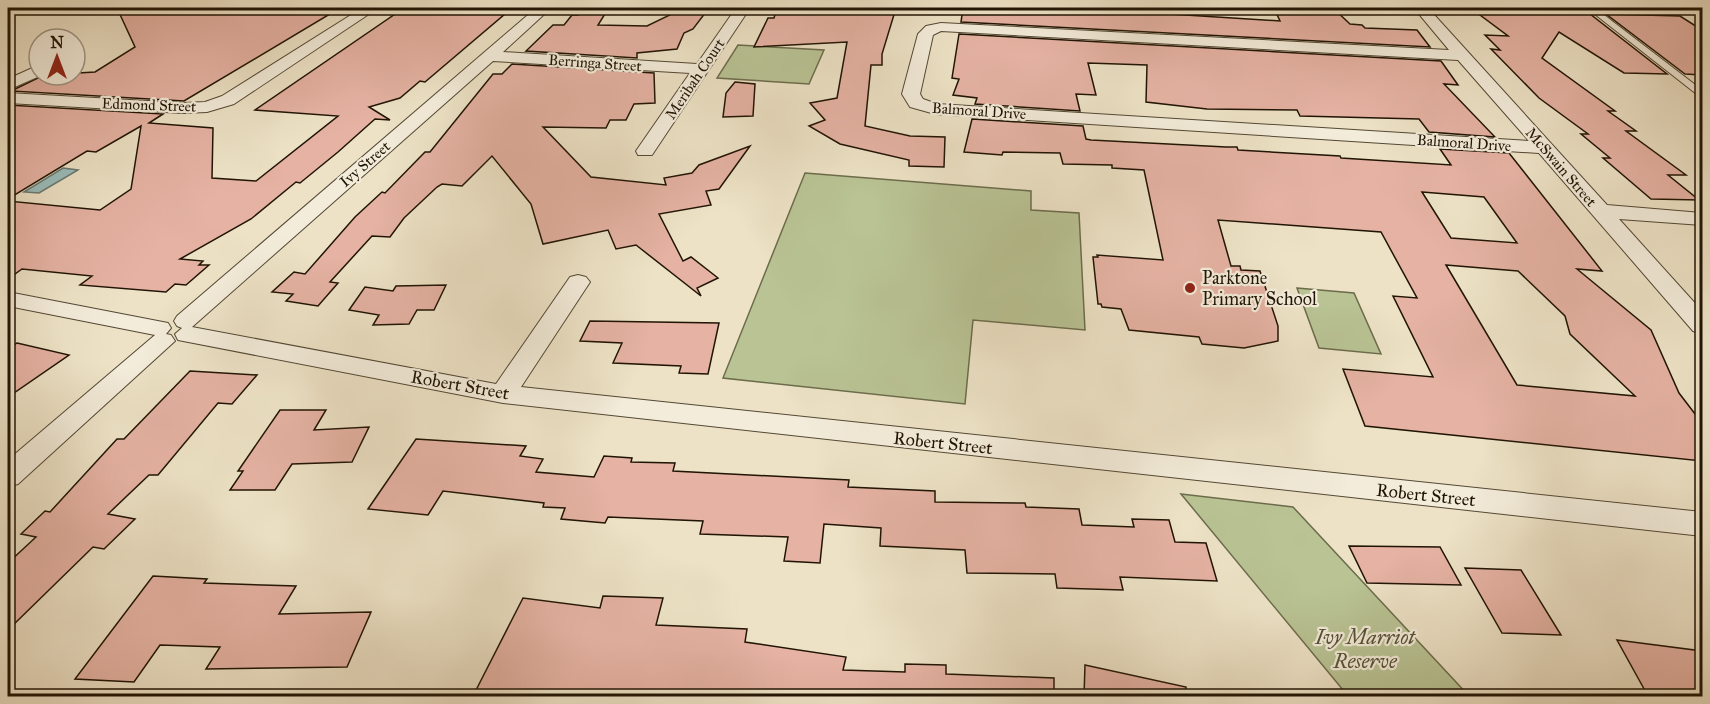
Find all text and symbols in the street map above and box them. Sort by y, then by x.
north arrow [27,27,87,87]
text: N [50,33,64,52]
street label: Meribah Court [661,35,729,123]
street label: Berringa Street [548,51,643,75]
street label: Edmond Street [101,94,197,116]
street label: Balmoral Drive [931,99,1027,123]
street label: McSwain Street [1522,124,1601,211]
street label: Balmoral Drive [1416,131,1512,155]
street label: Ivy Street [336,137,394,191]
place label: Parktone Primary School [1202,267,1317,310]
marker: Parktone Primary School [1183,281,1197,295]
street label: Robert Street [409,366,512,405]
street label: Robert Street [892,427,994,459]
street label: Robert Street [1375,479,1477,511]
park label: Ivy Marriot Reserve [1314,624,1416,674]

